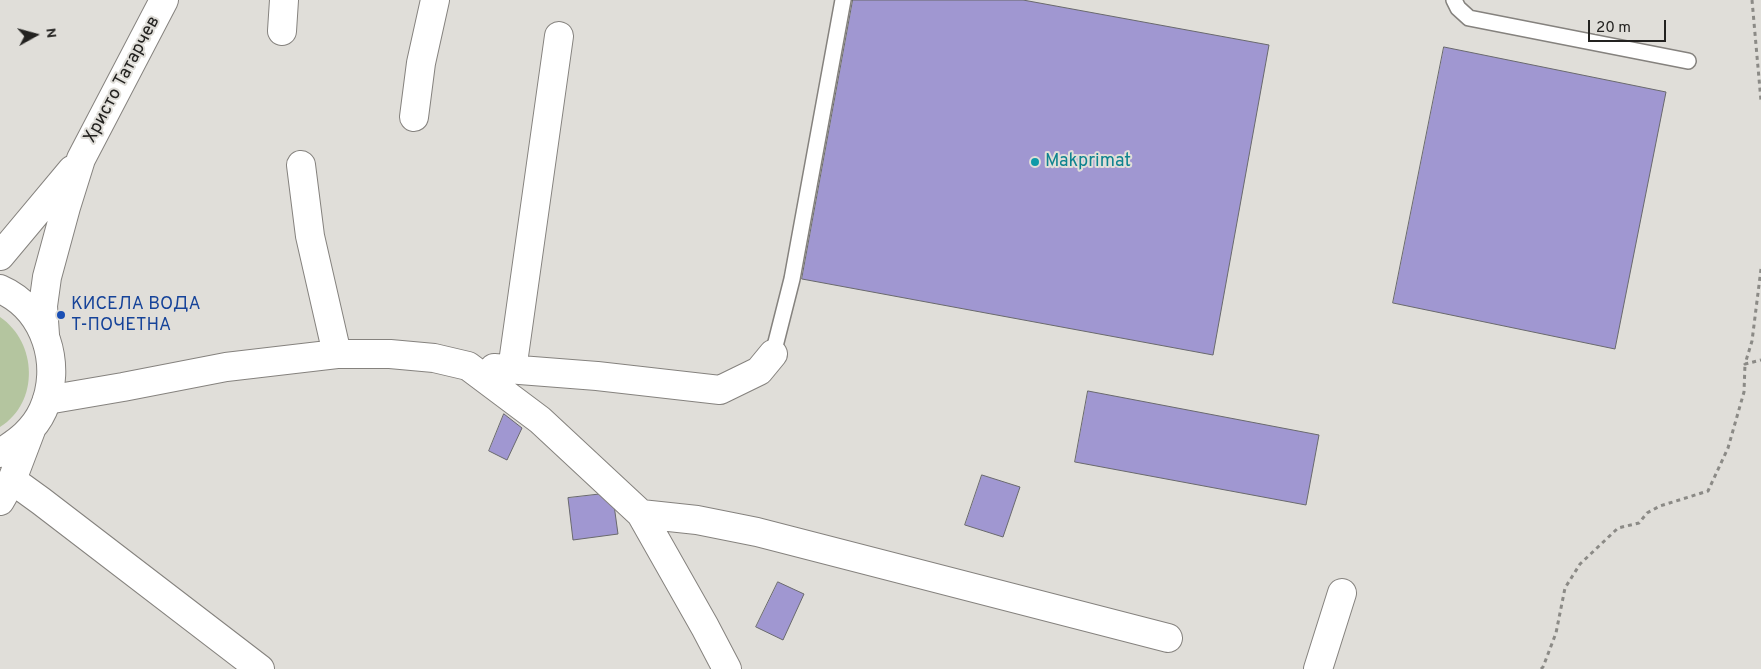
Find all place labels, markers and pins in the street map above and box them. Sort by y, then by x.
place label: Makprimat [1045,151,1131,173]
marker: Makprimat [1029,156,1041,168]
place label: КИСЕЛА ВОДА Т-ПОЧЕТНА [71,294,201,336]
marker: КИСЕЛА ВОДА Т-ПОЧЕТНА [55,309,67,321]

